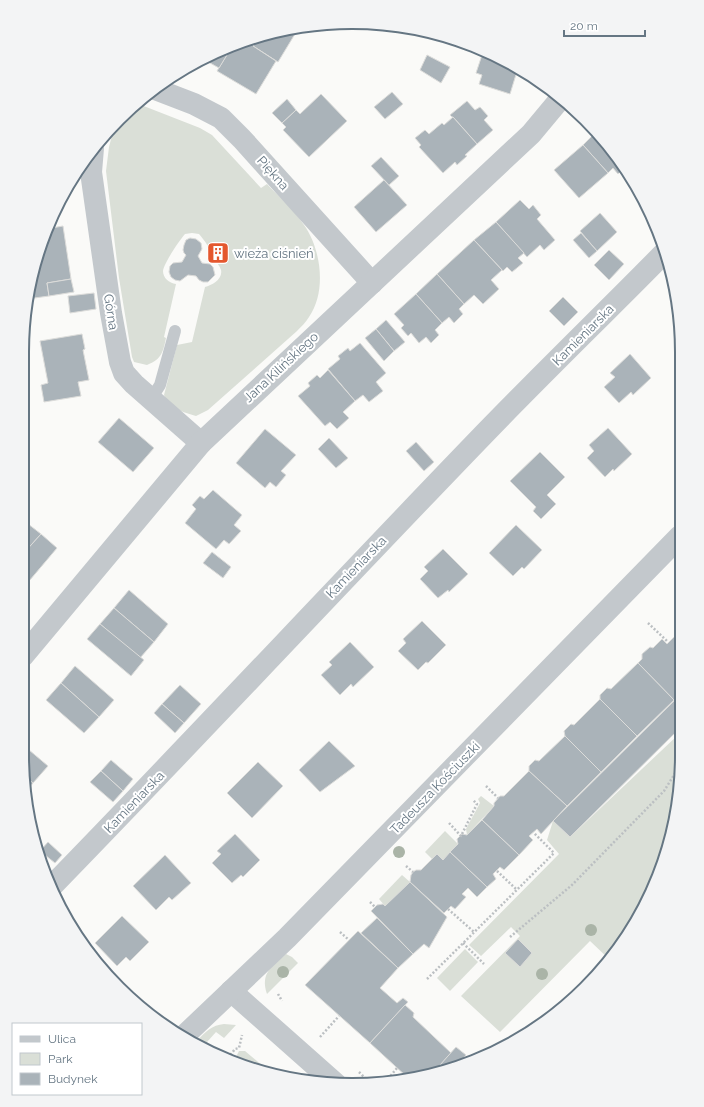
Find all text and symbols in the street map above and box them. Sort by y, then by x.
scale bar [564,12,645,38]
text: 20 m [570,19,598,33]
street label: Piękna [254,153,292,193]
building icon: wieża ciśnień [205,240,231,266]
place label: wieża ciśnień [234,246,314,261]
street label: Górna [101,293,121,331]
street label: Kamieniarska [549,301,617,369]
street label: Jana Kilińskiego [241,329,321,405]
street label: Kamieniarska [323,533,389,601]
street label: Tadeusza Kościuszki [387,739,483,837]
street label: Kamieniarska [101,768,167,836]
legend [12,1023,142,1095]
text: Ulica [48,1032,76,1046]
text: Park [48,1052,73,1066]
text: Budynek [48,1072,98,1086]

